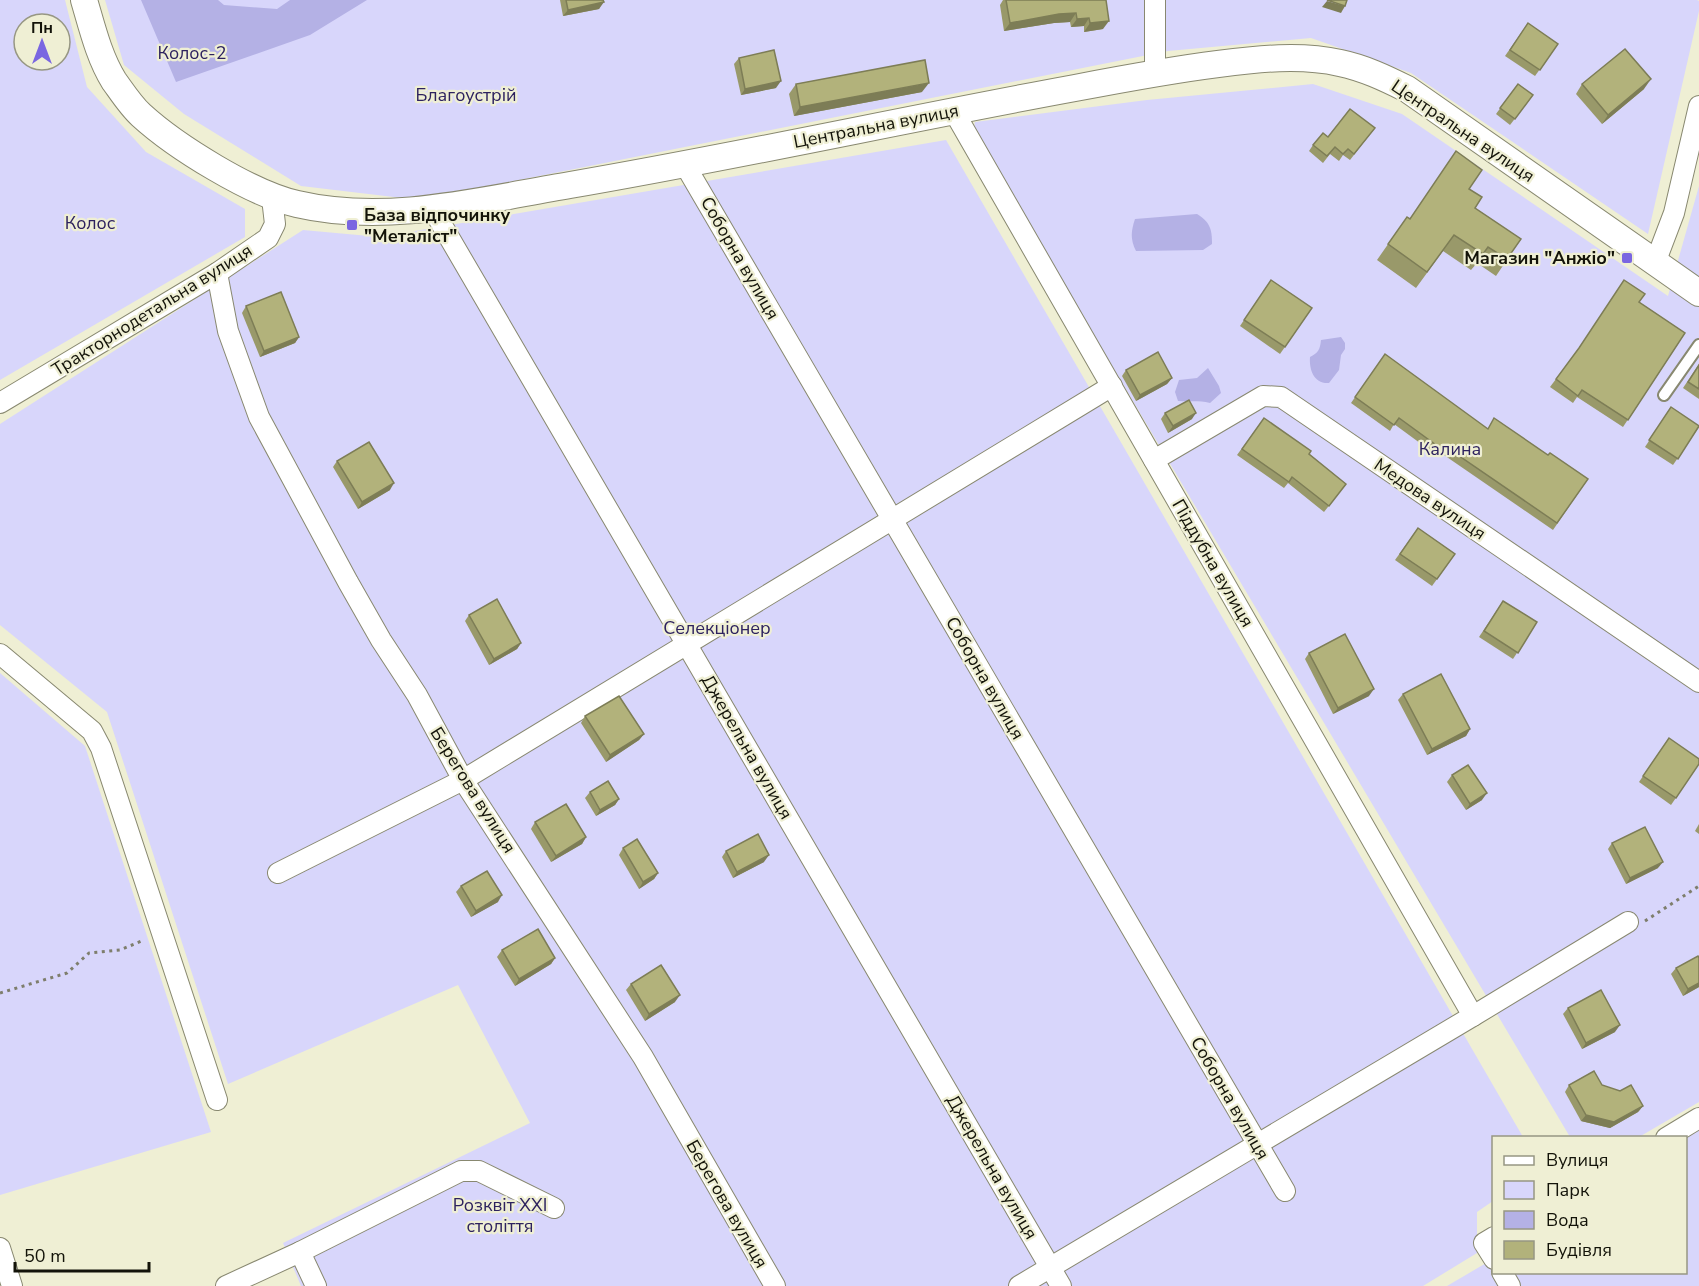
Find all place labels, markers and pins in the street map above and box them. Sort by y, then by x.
place label: База відпочинку "Металіст" [364,203,510,248]
marker: База відпочинку "Металіст" [345,218,359,232]
place label: Магазин "Анжіо" [1464,246,1615,270]
marker: Магазин "Анжіо" [1620,251,1634,265]

